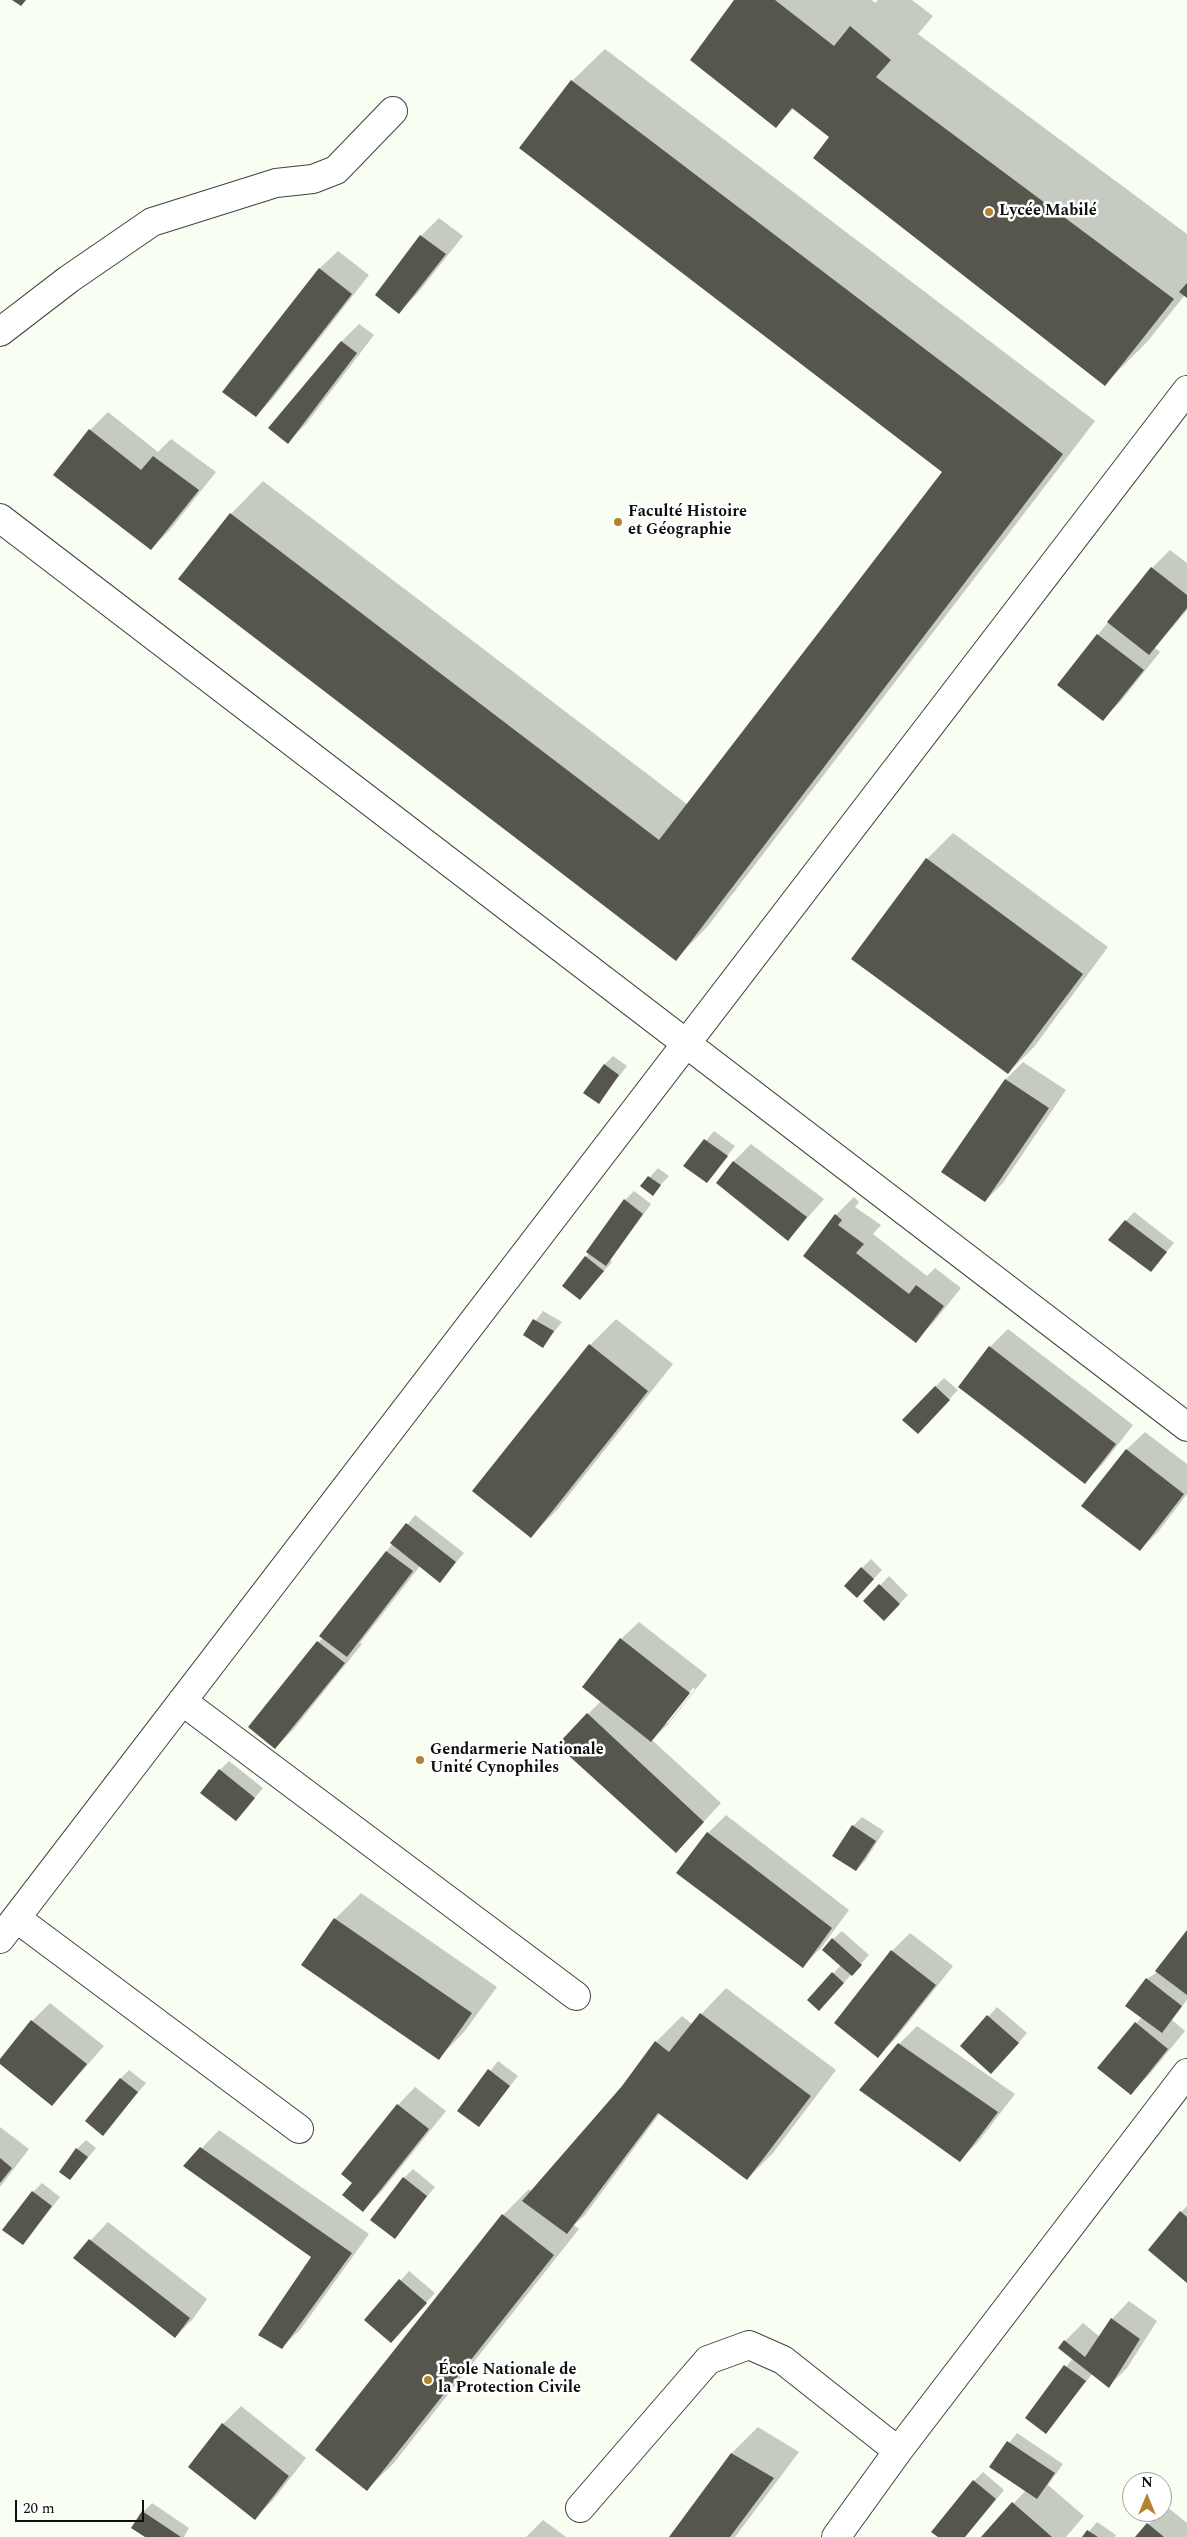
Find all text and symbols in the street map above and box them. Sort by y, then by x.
place label: Lycée Mabilé [999,202,1097,222]
marker: Lycée Mabilé [983,206,995,218]
place label: Faculté Histoire et Géographie [628,503,747,541]
marker: Faculté Histoire et Géographie [612,516,624,528]
place label: Gendarmerie Nationale Unité Cynophiles [430,1741,604,1779]
marker: Gendarmerie Nationale Unité Cynophiles [414,1754,426,1766]
place label: École Nationale de la Protection Civile [438,2361,581,2399]
marker: École Nationale de la Protection Civile [422,2374,434,2386]
north arrow [1122,2472,1172,2522]
text: N [1141,2472,1153,2493]
scale bar [18,2490,146,2522]
text: 20 m [23,2497,55,2520]

